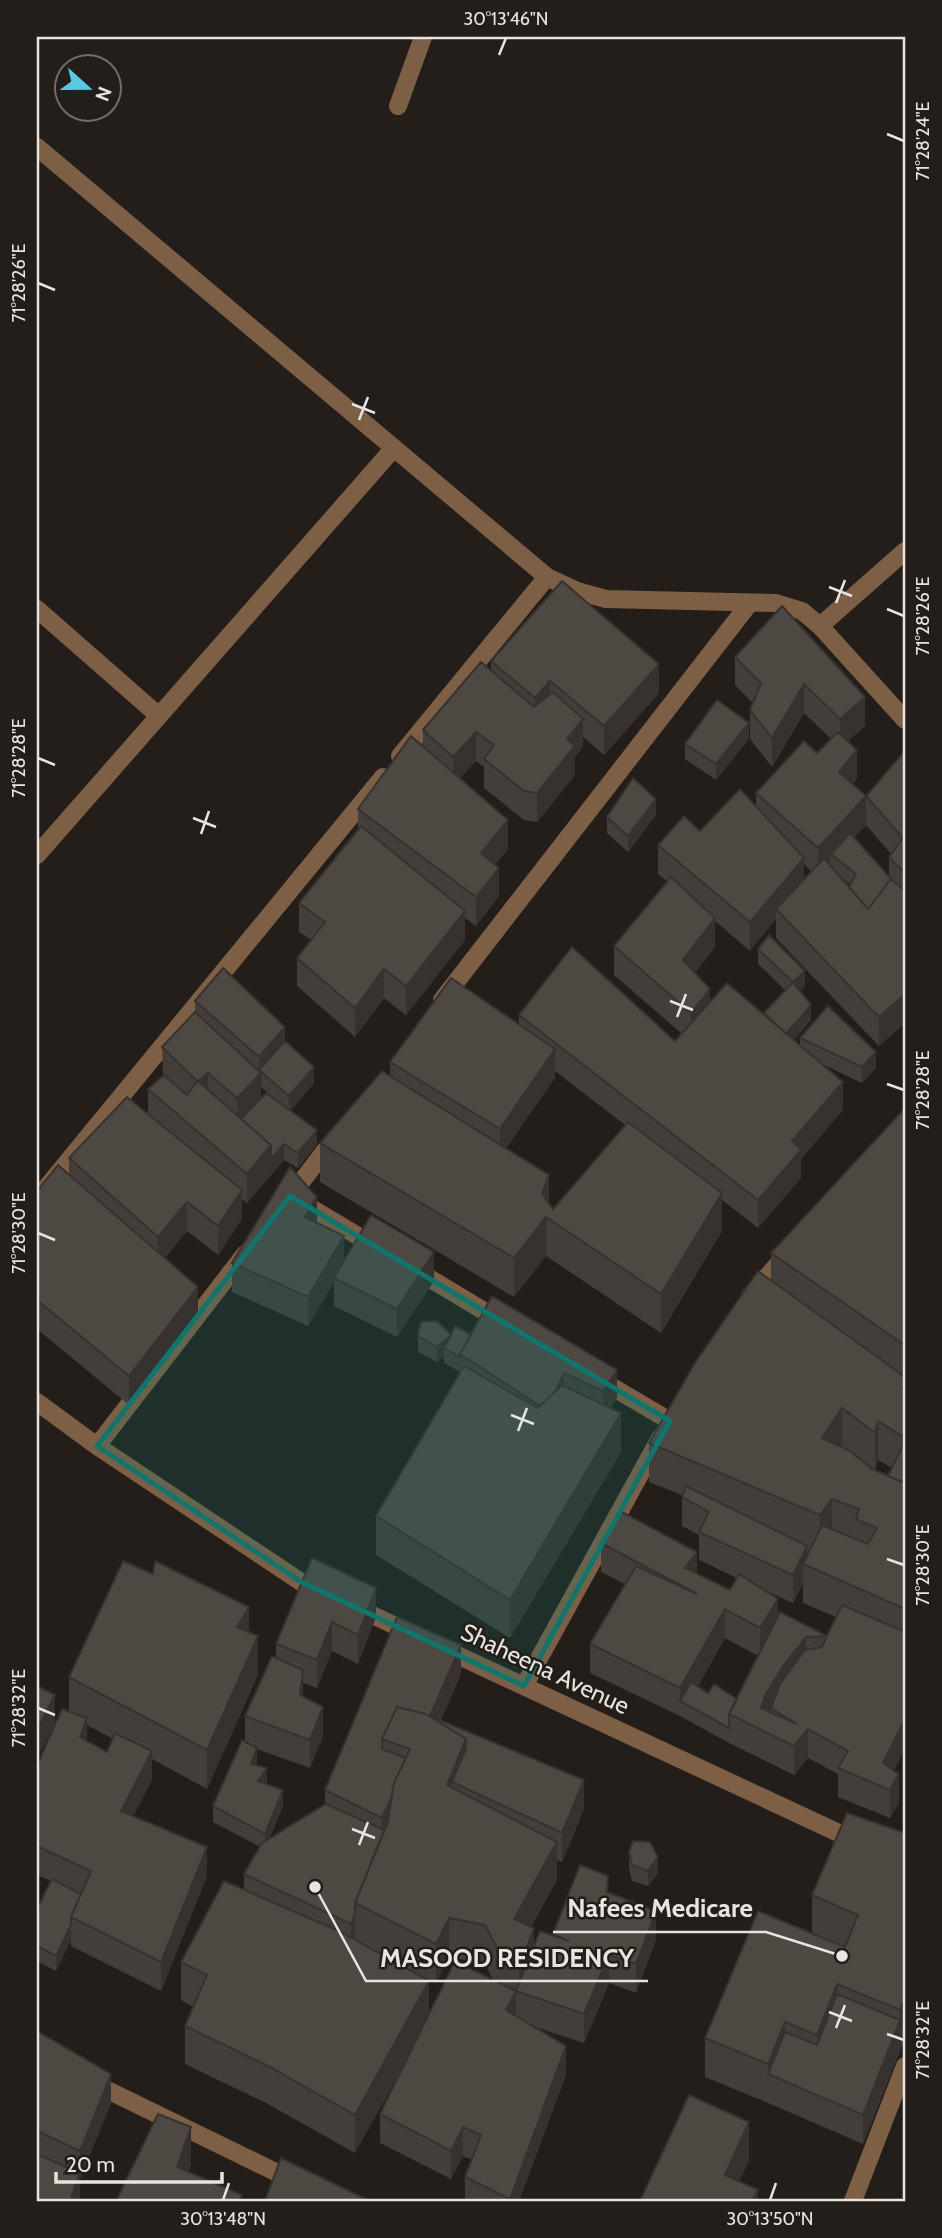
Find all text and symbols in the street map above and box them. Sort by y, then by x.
text: 30°13'46"N [464,8,549,30]
north arrow [52,52,122,122]
text: N [90,84,117,104]
text: 71°28'24"E [912,101,934,181]
text: 71°28'26"E [8,243,30,323]
text: 71°28'26"E [912,576,934,656]
text: 71°28'28"E [8,718,30,798]
text: 71°28'28"E [912,1050,934,1130]
text: 71°28'30"E [8,1192,30,1274]
text: 71°28'30"E [912,1524,934,1606]
street label: Shaheena Avenue [456,1617,634,1720]
text: 71°28'32"E [8,1669,30,1747]
callout: Nafees Medicare [553,1885,766,1932]
text: Nafees Medicare [567,1892,753,1924]
callout: MASOOD RESIDENCY [366,1934,648,1981]
text: MASOOD RESIDENCY [380,1942,634,1974]
text: 71°28'32"E [912,2001,934,2079]
scale bar [56,2140,222,2184]
text: 20 m [66,2152,115,2177]
text: 30°13'48"N [180,2208,266,2230]
text: 30°13'50"N [726,2208,814,2230]

